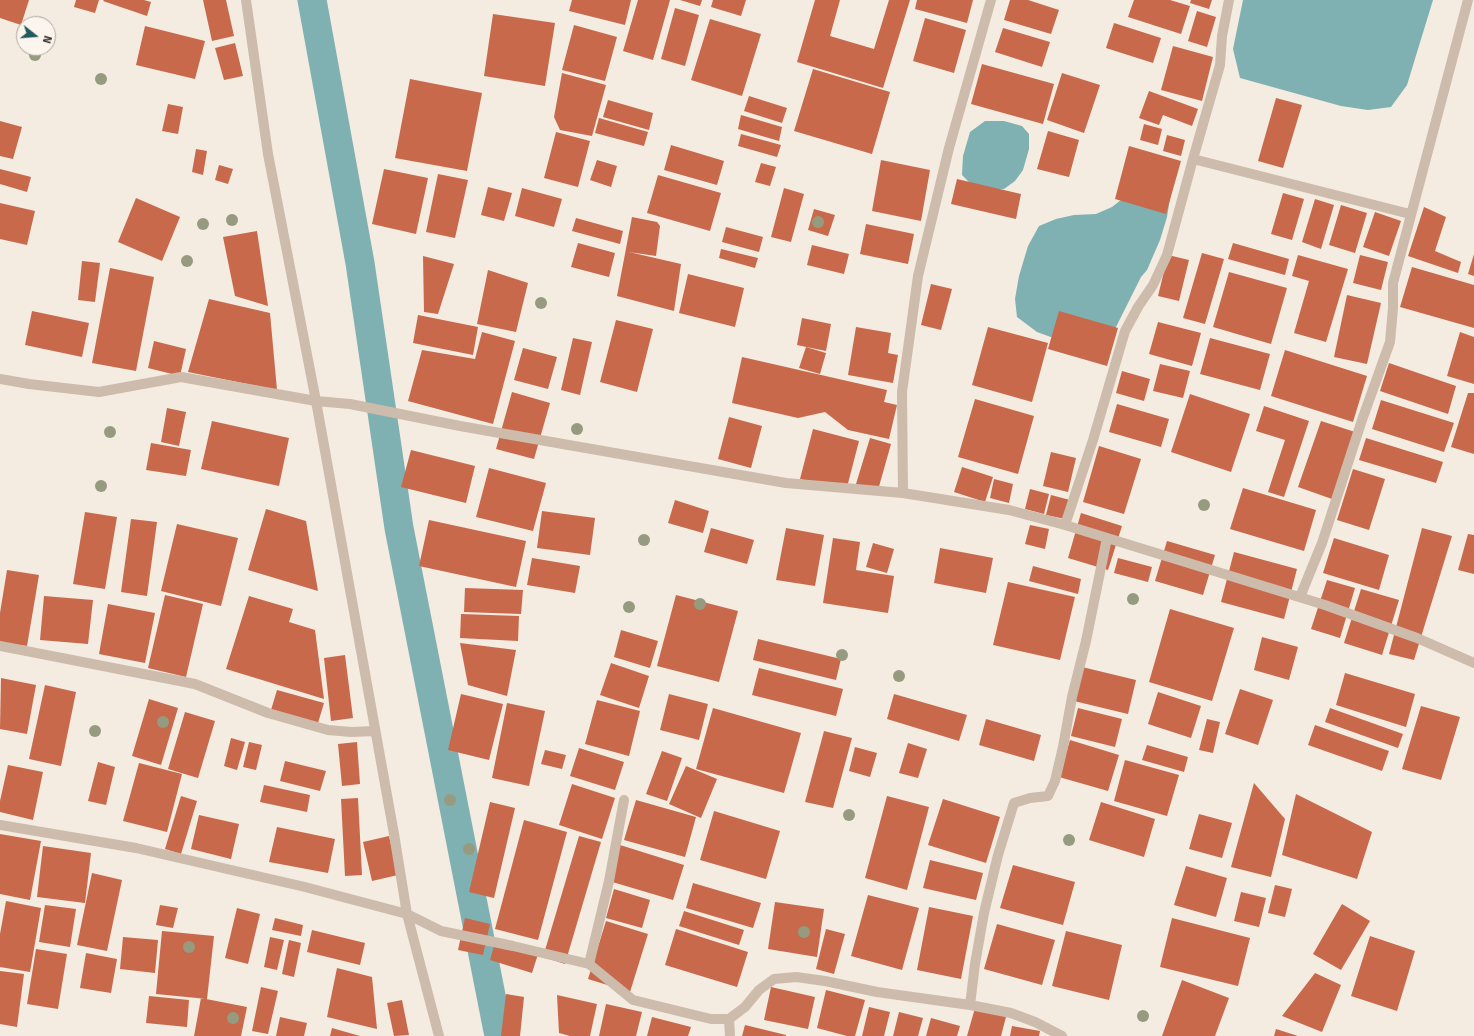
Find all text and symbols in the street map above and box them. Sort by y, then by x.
north arrow [16,16,56,56]
text: N [40,34,54,45]

